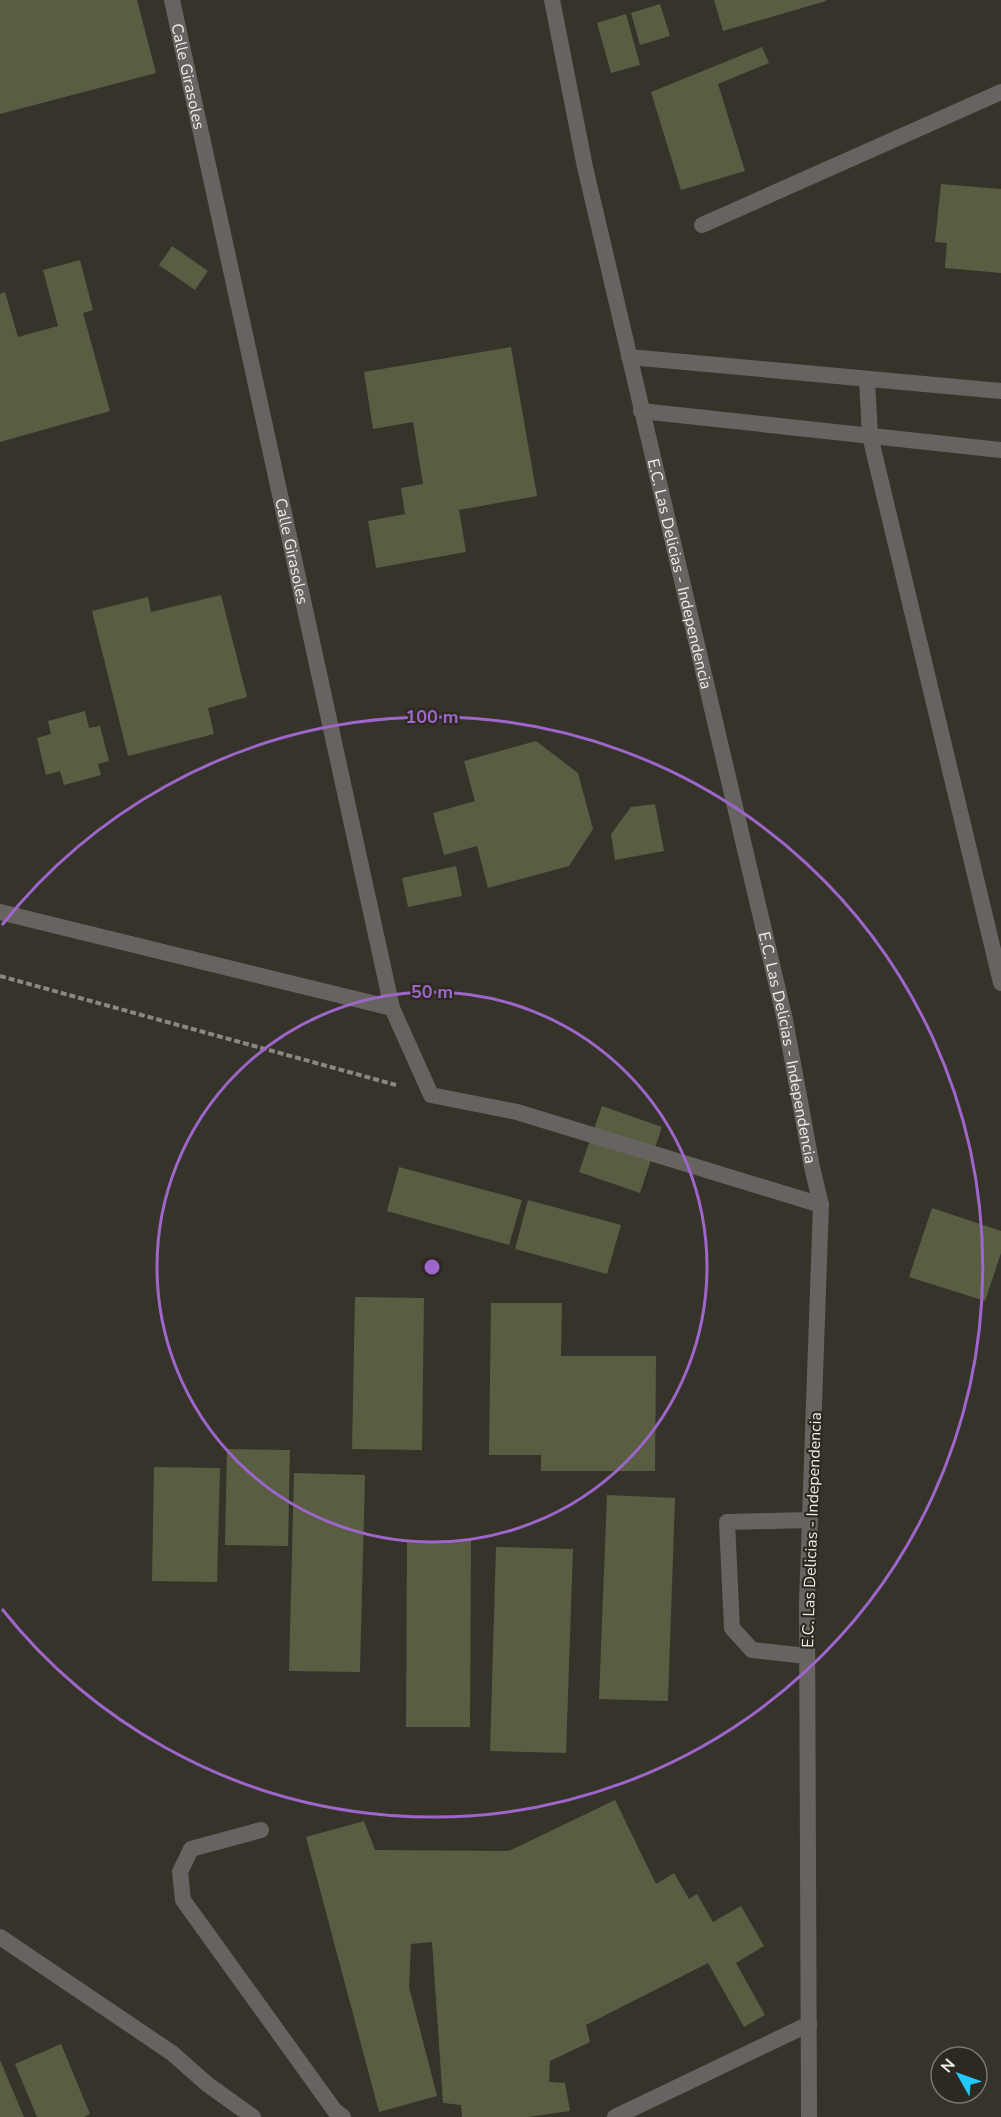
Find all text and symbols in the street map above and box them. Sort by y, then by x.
street label: Calle Girasoles [165,21,210,132]
street label: E.C. Las Delicias - Independencia [642,457,717,691]
street label: Calle Girasoles [269,496,314,606]
text: 100 m [405,705,459,729]
street label: E.C. Las Delicias - Independencia [753,930,821,1165]
text: 50 m [411,980,453,1004]
centre of rings [422,1257,442,1277]
street label: E.C. Las Delicias - Independencia [797,1412,827,1648]
north arrow [929,2045,989,2105]
text: N [936,2054,961,2078]

